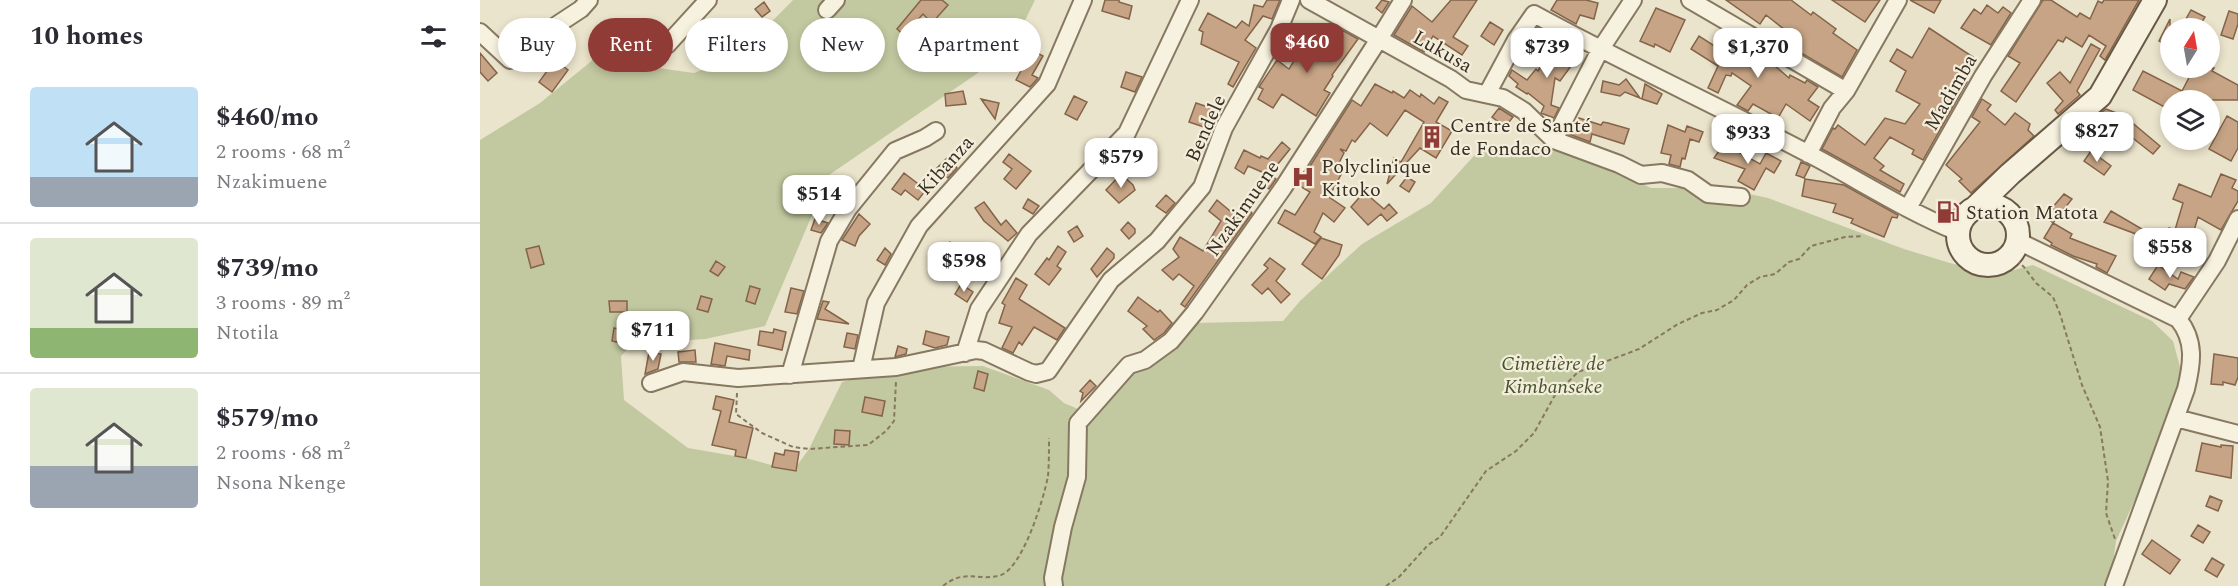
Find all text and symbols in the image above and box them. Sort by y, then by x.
text: 10 homes [30,16,144,56]
chip: Buy [498,18,576,72]
chip: Rent [588,18,673,72]
chip: Filters [685,18,788,72]
chip: New [800,18,885,72]
chip: Apartment [897,18,1041,72]
north arrow [2160,18,2220,78]
map controls [2160,18,2220,150]
icon: filters [417,20,450,53]
pin: $460 [1271,23,1343,74]
street label: Lukusa [1407,23,1478,81]
text: $460 [1285,27,1329,57]
pin: $739 [1511,28,1583,79]
pin: $1,370 [1709,28,1807,79]
text: $739 [1525,32,1569,62]
text: $1,370 [1727,32,1789,62]
street label: Madimba [1917,48,1985,137]
street label: Bendele [1178,90,1234,167]
button: layers [2160,90,2220,150]
text: $460/mo [216,97,319,137]
icon: home [78,111,150,183]
place label: Centre de Santé de Fondaco [1450,111,1591,164]
pin: $827 [2061,112,2133,163]
pin: $933 [1712,114,1784,165]
text: $827 [2075,116,2119,146]
text: $933 [1726,118,1770,148]
building icon: Centre de Santé de Fondaco [1419,124,1445,150]
street label: Kibanza [910,129,981,203]
text: 2 rooms · 68 m² [216,137,350,167]
pin: $579 [1085,138,1157,189]
text: $579 [1099,142,1143,172]
place label: Polyclinique Kitoko [1321,152,1431,205]
street label: Nzakimuene [1199,154,1287,263]
hospital icon: Polyclinique Kitoko [1290,164,1316,190]
text: Nzakimuene [216,167,328,197]
pin: $514 [783,175,855,226]
text: $514 [797,179,841,209]
place label: Station Matota [1966,198,2098,228]
fuel station icon: Station Matota [1935,199,1961,225]
pin: $558 [2134,228,2206,279]
text: $558 [2148,232,2192,262]
pin: $598 [928,242,1000,293]
text: $598 [942,246,986,276]
text: $739/mo [216,248,319,288]
icon: home [78,262,150,334]
text: 3 rooms · 89 m² [216,288,350,318]
pin: $711 [617,311,689,362]
text: $711 [631,315,675,345]
text: Ntotila [216,318,279,348]
park label: Cimetière de Kimbanseke [1501,349,1605,402]
text: $579/mo [216,398,319,438]
icon: home [78,412,150,484]
text: 2 rooms · 68 m² [216,438,350,468]
text: Nsona Nkenge [216,468,346,498]

